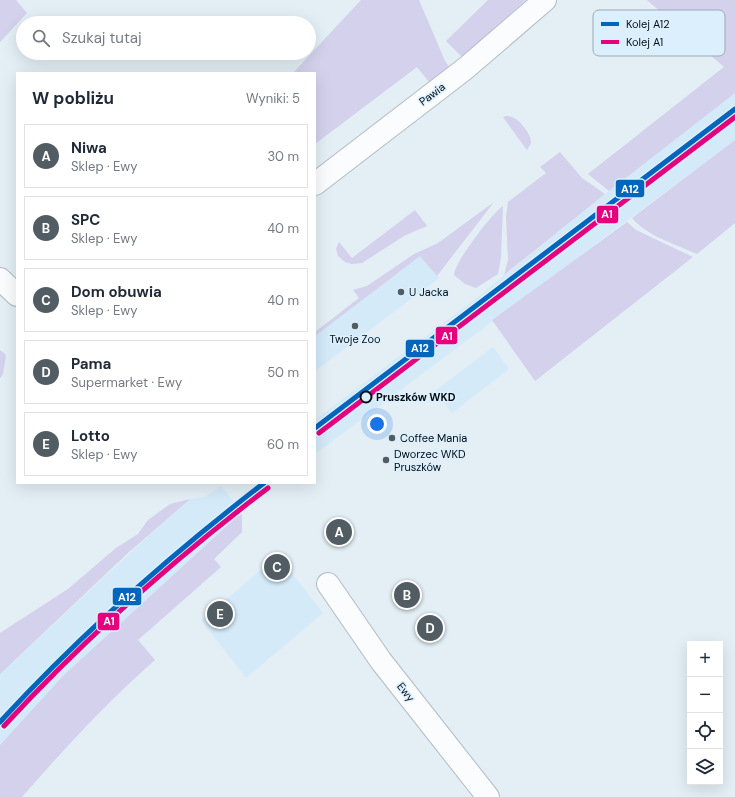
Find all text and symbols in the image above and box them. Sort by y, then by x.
legend [593,10,725,56]
search box [16,16,316,60]
text: Kolej A12 [626,17,670,31]
icon: search [30,27,52,49]
text: Szukaj tutaj [62,28,142,48]
text: Kolej A1 [626,35,663,49]
street label: Pawia [416,80,448,108]
text: W pobliżu [32,87,114,109]
text: Wyniki: 5 [246,90,300,107]
text: Niwa [71,138,107,158]
text: A [41,148,51,165]
text: 30 m [267,148,299,165]
text: Sklep · Ewy [71,158,138,175]
line badge: A12 [615,179,645,198]
text: A12 [621,182,639,196]
line badge: A1 [596,205,619,224]
text: A1 [601,207,613,221]
text: SPC [71,210,100,230]
text: B [42,220,50,237]
text: 40 m [267,220,299,237]
text: Sklep · Ewy [71,230,138,247]
text: Dom obuwia [71,282,162,302]
place label: U Jacka [409,285,448,299]
marker: U Jacka [396,287,406,297]
text: C [41,292,51,309]
text: 40 m [267,292,299,309]
text: Sklep · Ewy [71,302,138,319]
marker: Twoje Zoo [350,321,360,331]
line badge: A1 [435,326,458,345]
text: A1 [441,329,453,343]
place label: Twoje Zoo [329,332,381,346]
line badge: A12 [405,339,435,358]
text: A12 [411,341,429,355]
text: Pama [71,354,111,374]
text: D [41,364,51,381]
text: 50 m [267,364,299,381]
text: Supermarket · Ewy [71,374,182,391]
marker: Pruszków WKD [359,390,373,404]
place label: Pruszków WKD [376,390,456,404]
your location [367,414,387,434]
text: Lotto [71,426,110,446]
place label: Coffee Mania [400,431,467,445]
marker: Coffee Mania [387,433,397,443]
text: E [42,436,50,453]
text: 60 m [267,436,299,453]
text: Sklep · Ewy [71,446,138,463]
place label: Dworzec WKD Pruszków [394,447,466,474]
marker: Dworzec WKD Pruszków [381,455,391,465]
pin: A [326,517,352,547]
pin: C [264,552,290,582]
pin: B [394,580,420,610]
line badge: A12 [112,587,142,606]
text: A12 [118,590,136,604]
pin: E [207,599,233,629]
line badge: A1 [97,612,120,631]
pin: D [417,613,443,643]
text: A1 [103,614,115,628]
map controls [687,641,723,785]
button: + [687,641,723,677]
button: − [687,677,723,713]
street label: Ewy [394,680,418,704]
button: locate [687,713,723,749]
button: layers [687,749,723,785]

